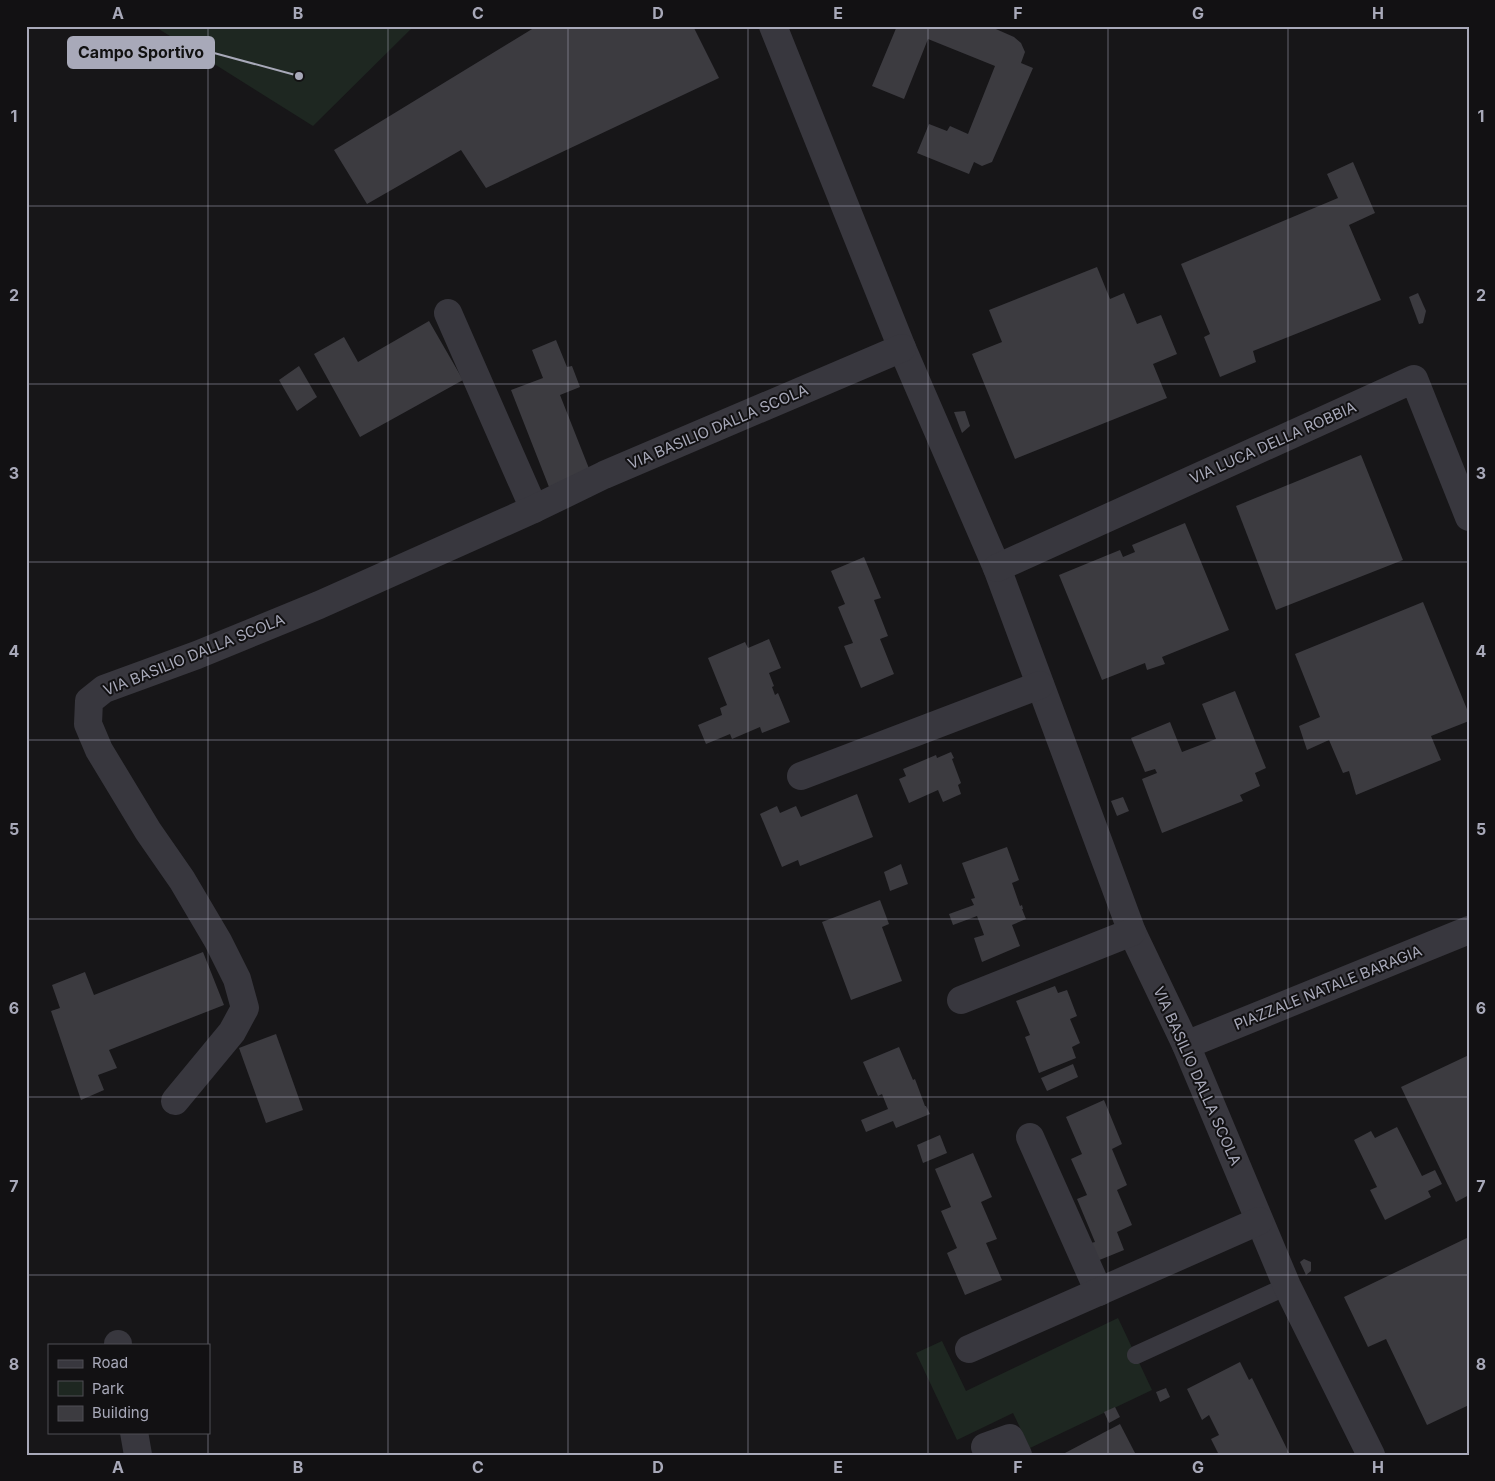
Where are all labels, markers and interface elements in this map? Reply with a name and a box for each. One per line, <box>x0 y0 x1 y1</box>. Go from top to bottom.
text: A <box>112 3 124 23</box>
text: B <box>293 3 303 23</box>
text: C <box>472 3 484 23</box>
text: D <box>652 3 664 23</box>
text: E <box>833 3 843 23</box>
text: F <box>1013 3 1023 23</box>
text: G <box>1192 3 1204 23</box>
text: H <box>1372 3 1384 23</box>
callout: Campo Sportivo <box>68 37 214 68</box>
text: Campo Sportivo <box>78 42 204 62</box>
text: 1 <box>11 106 17 126</box>
text: 1 <box>1478 106 1484 126</box>
text: 2 <box>9 285 19 305</box>
text: 2 <box>1476 285 1486 305</box>
street label: VIA BASILIO DALLA SCOLA <box>625 380 811 473</box>
street label: VIA LUCA DELLA ROBBIA <box>1187 397 1359 488</box>
text: 3 <box>9 463 19 483</box>
text: 3 <box>1476 463 1486 483</box>
street label: VIA BASILIO DALLA SCOLA <box>100 609 287 700</box>
text: 4 <box>9 641 20 661</box>
text: 4 <box>1476 641 1487 661</box>
text: 5 <box>9 819 19 839</box>
text: 5 <box>1476 819 1486 839</box>
street label: PIAZZALE NATALE BARAGIA <box>1231 941 1425 1034</box>
street label: VIA BASILIO DALLA SCOLA <box>1149 983 1246 1168</box>
text: 6 <box>9 998 19 1018</box>
text: 6 <box>1476 998 1486 1018</box>
text: 7 <box>9 1176 19 1196</box>
text: 7 <box>1476 1176 1486 1196</box>
legend <box>48 1344 210 1434</box>
text: Road <box>92 1353 128 1372</box>
text: 8 <box>9 1354 19 1374</box>
text: 8 <box>1476 1354 1486 1374</box>
text: Park <box>92 1379 125 1398</box>
text: Building <box>92 1403 149 1422</box>
text: A <box>112 1457 124 1477</box>
text: B <box>293 1457 303 1477</box>
text: C <box>472 1457 484 1477</box>
text: D <box>652 1457 664 1477</box>
text: E <box>833 1457 843 1477</box>
text: F <box>1013 1457 1023 1477</box>
text: G <box>1192 1457 1204 1477</box>
text: H <box>1372 1457 1384 1477</box>

